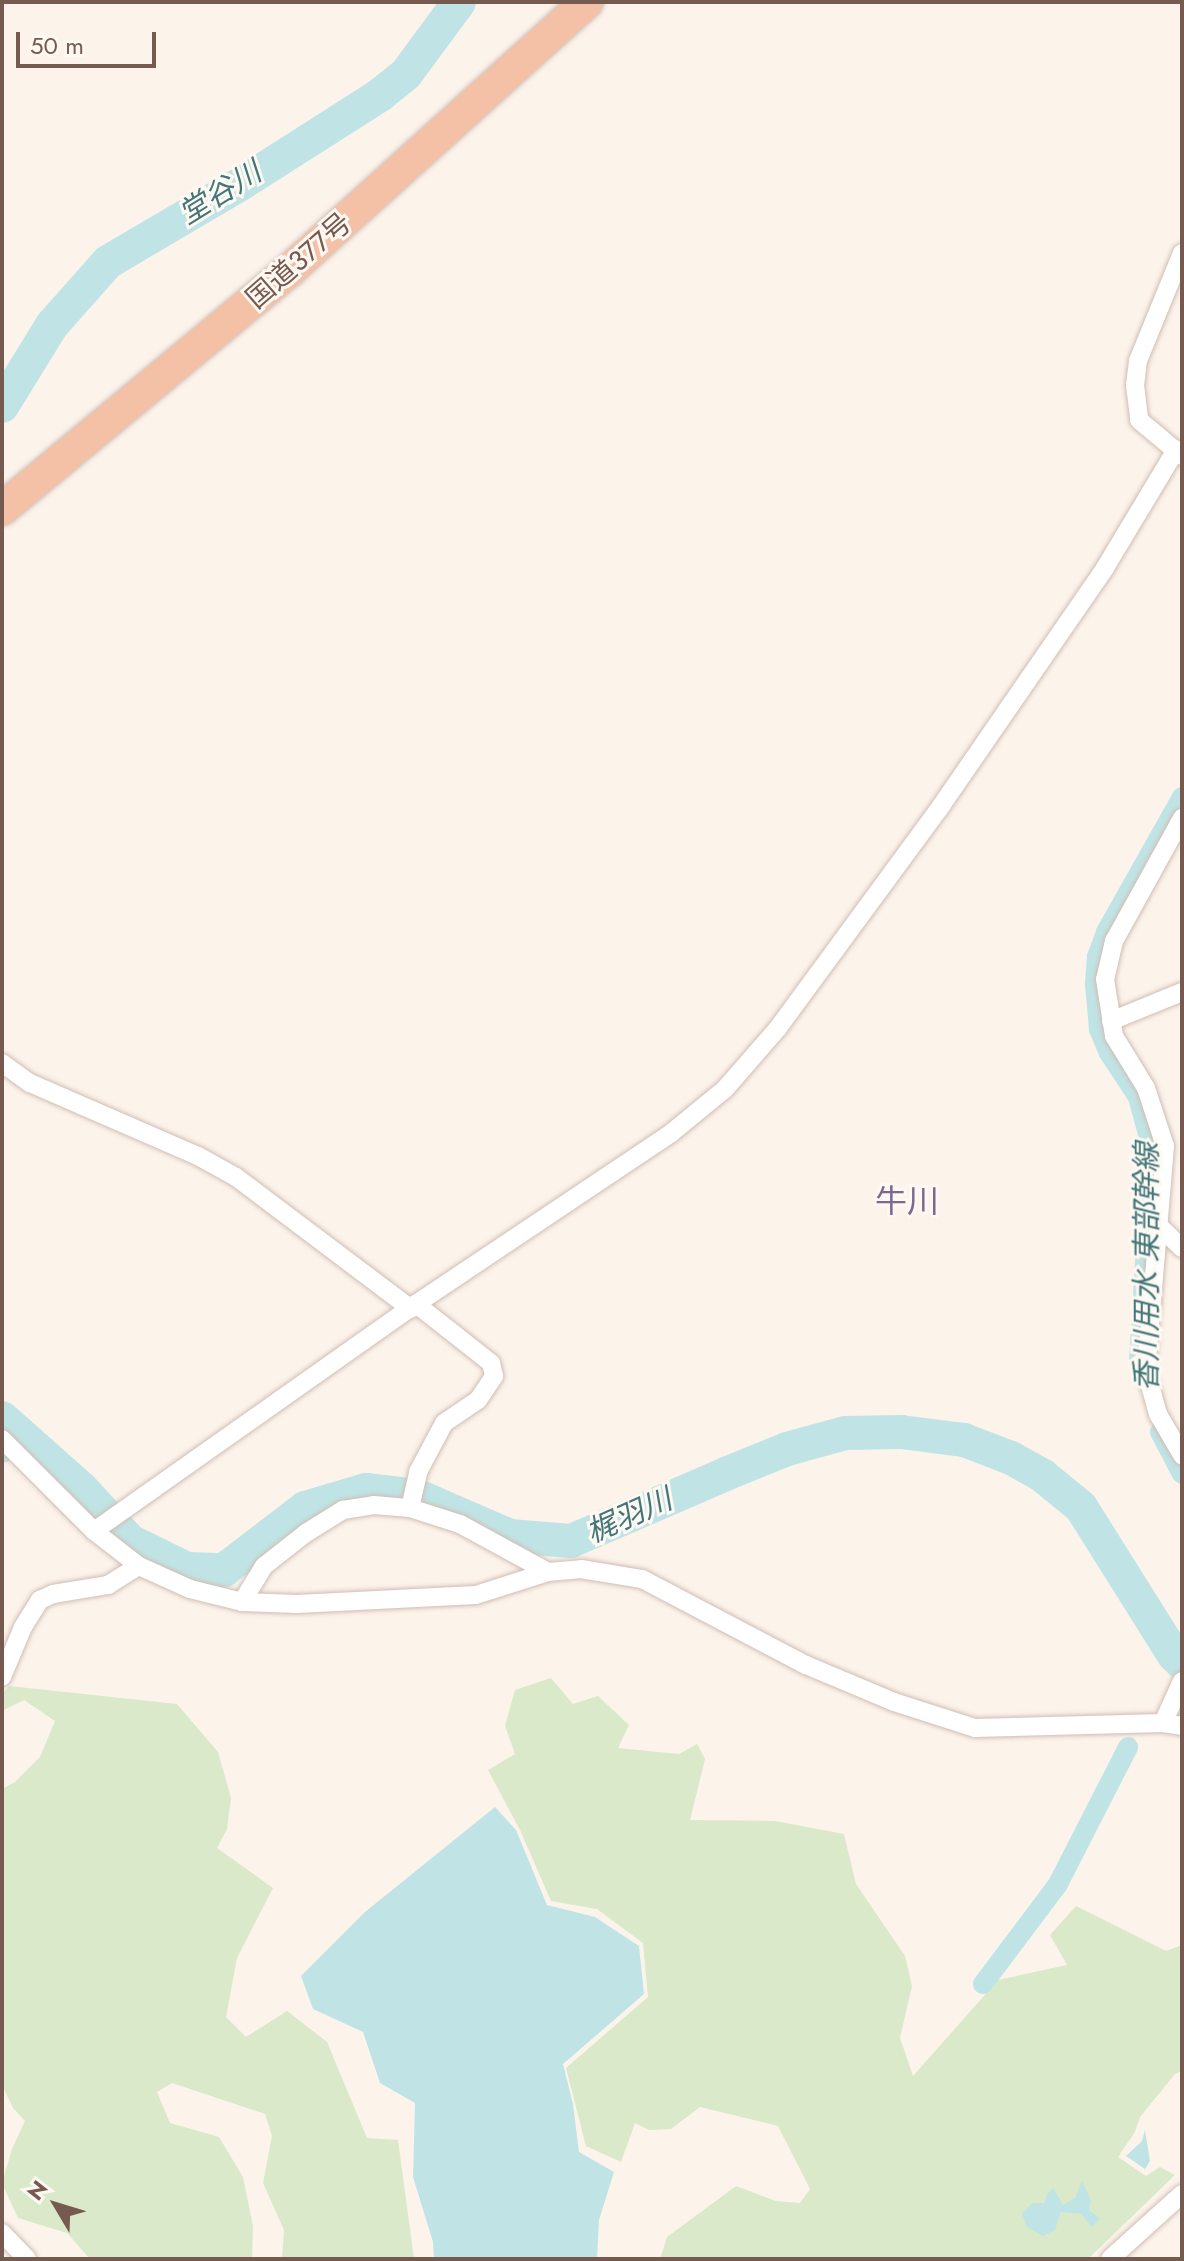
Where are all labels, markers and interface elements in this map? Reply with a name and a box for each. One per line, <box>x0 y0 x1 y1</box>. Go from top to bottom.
scale bar <box>20 16 160 66</box>
text: 50 m <box>30 28 84 63</box>
water label: 堂谷川 <box>172 154 268 232</box>
street label: 国道377号 <box>240 206 358 316</box>
water label: 香川用水 東部幹線 <box>1129 1142 1165 1392</box>
district label: 牛川 <box>875 1182 939 1220</box>
water label: 梶羽川 <box>581 1481 677 1551</box>
north arrow <box>16 2165 96 2245</box>
text: N <box>19 2173 55 2207</box>

